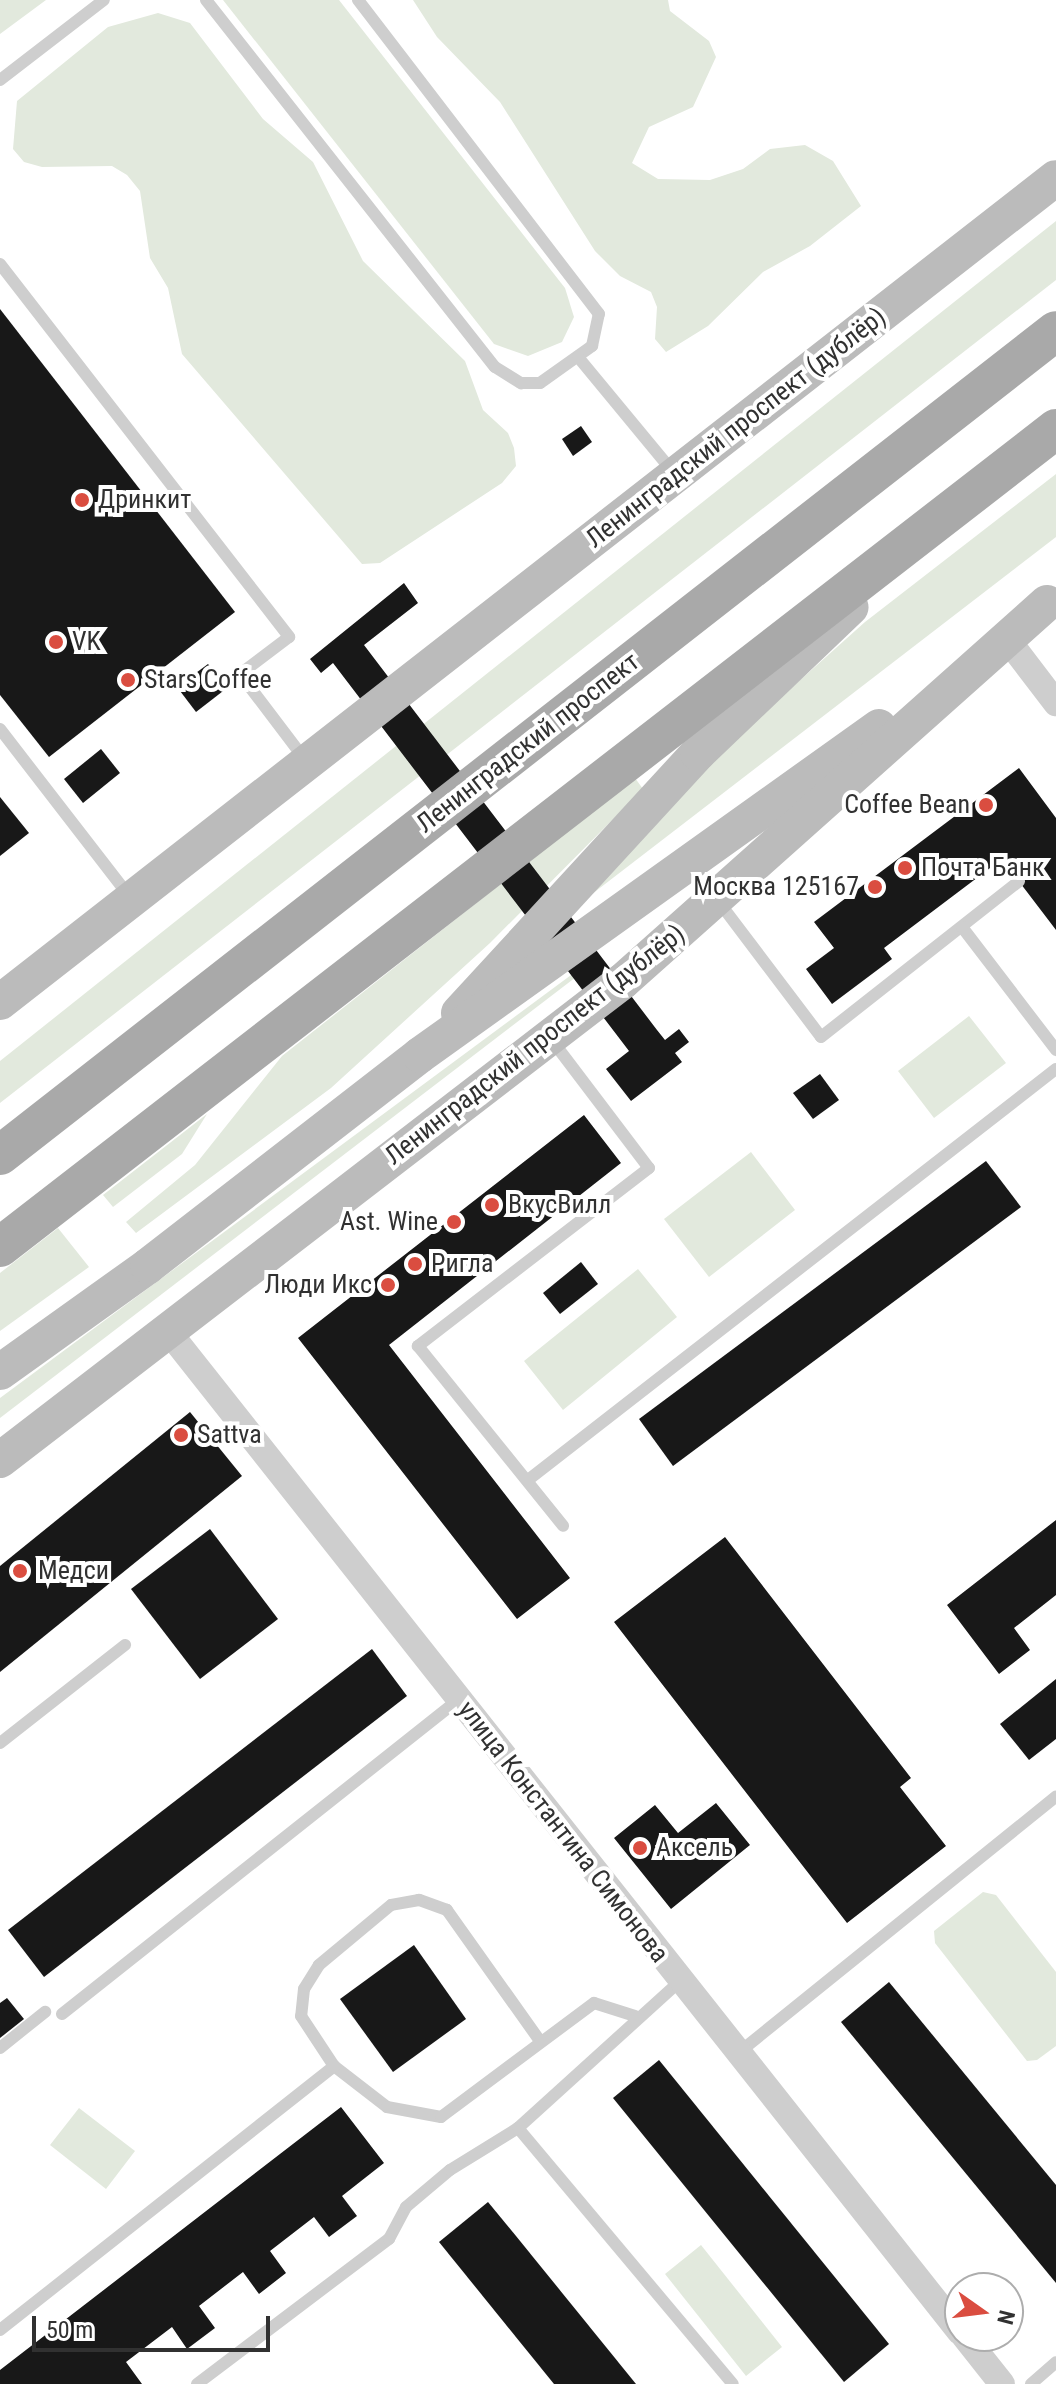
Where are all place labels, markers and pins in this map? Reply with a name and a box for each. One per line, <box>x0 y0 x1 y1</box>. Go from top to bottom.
place label: Дринкит <box>98 484 191 516</box>
marker: Дринкит <box>73 491 91 509</box>
place label: VK <box>72 626 101 658</box>
marker: VK <box>47 633 65 651</box>
place label: Stars Coffee <box>144 664 272 696</box>
marker: Stars Coffee <box>119 671 137 689</box>
place label: Coffee Bean <box>844 789 970 821</box>
marker: Coffee Bean <box>977 796 995 814</box>
place label: Почта Банк <box>921 852 1044 884</box>
marker: Почта Банк <box>896 859 914 877</box>
place label: Москва 125167 <box>693 871 859 903</box>
marker: Москва 125167 <box>866 878 884 896</box>
place label: ВкусВилл <box>508 1189 611 1221</box>
marker: ВкусВилл <box>483 1196 501 1214</box>
place label: Ast. Wine <box>340 1206 438 1238</box>
marker: Ast. Wine <box>445 1213 463 1231</box>
place label: Ригла <box>431 1248 494 1280</box>
marker: Ригла <box>406 1255 424 1273</box>
place label: Люди Икс <box>264 1269 372 1301</box>
marker: Люди Икс <box>379 1276 397 1294</box>
place label: Sattva <box>197 1419 262 1451</box>
marker: Sattva <box>172 1426 190 1444</box>
place label: Медси <box>38 1555 109 1587</box>
marker: Медси <box>9 1560 31 1582</box>
place label: Аксель <box>656 1832 733 1864</box>
marker: Аксель <box>631 1839 649 1857</box>

